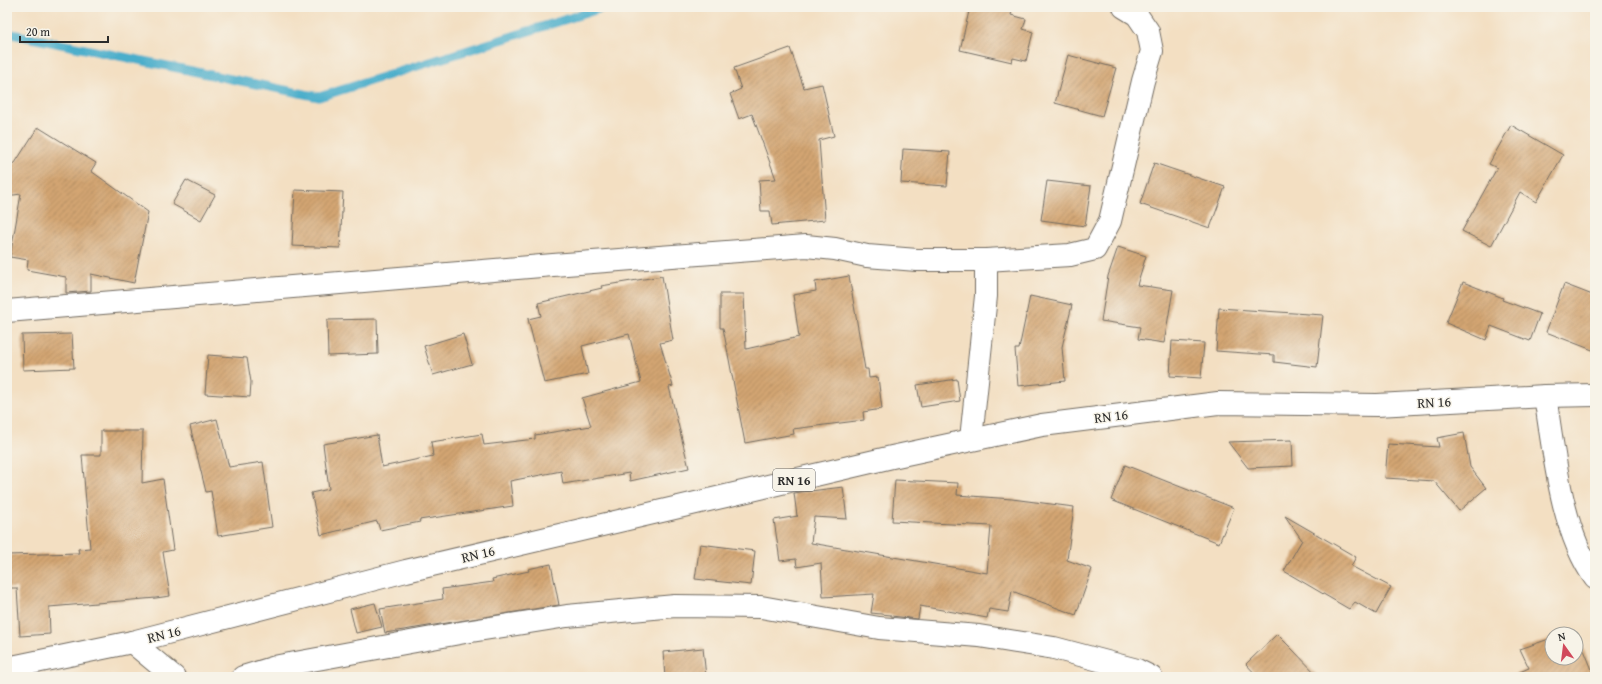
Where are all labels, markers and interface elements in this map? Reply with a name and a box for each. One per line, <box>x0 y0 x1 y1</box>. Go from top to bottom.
scale bar <box>20 18 108 44</box>
text: 20 m <box>26 23 50 40</box>
street label: RN 16 <box>1417 391 1452 413</box>
street label: RN 16 <box>1093 404 1129 428</box>
road number: RN 16 <box>773 469 815 491</box>
street label: RN 16 <box>459 540 497 568</box>
street label: RN 16 <box>145 620 183 648</box>
north arrow <box>1544 626 1584 666</box>
text: N <box>1556 627 1568 645</box>

